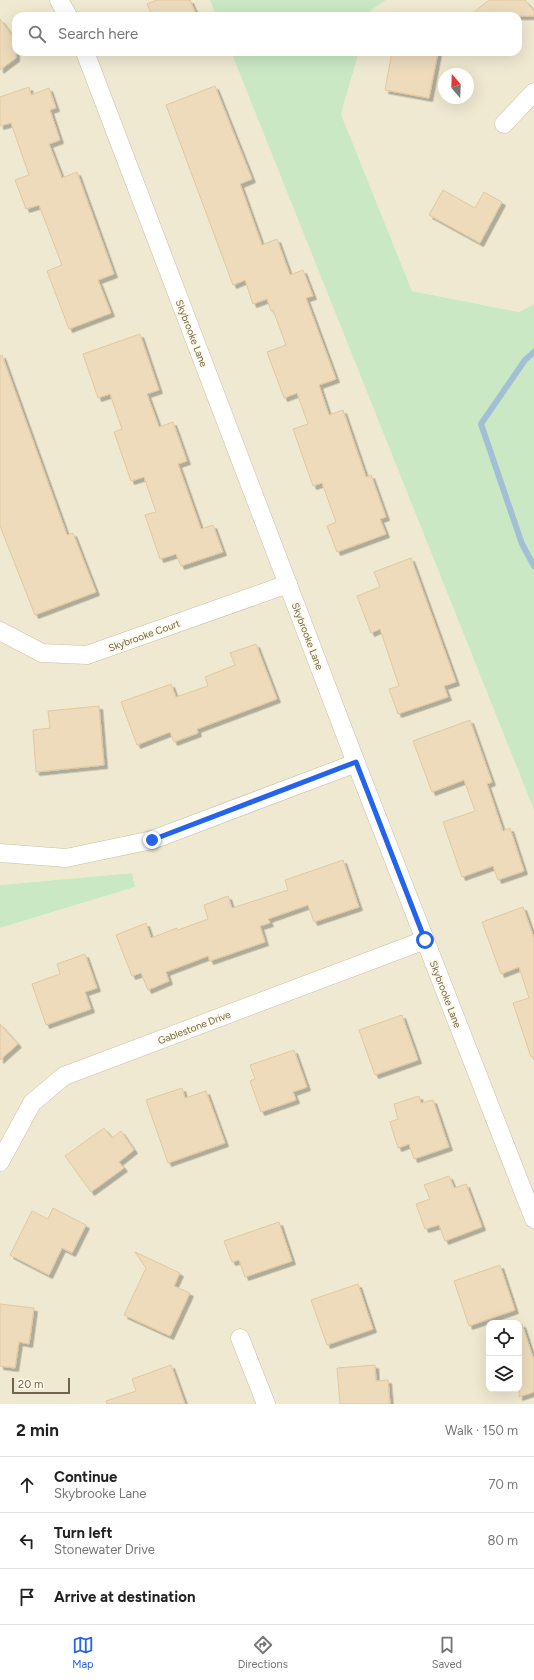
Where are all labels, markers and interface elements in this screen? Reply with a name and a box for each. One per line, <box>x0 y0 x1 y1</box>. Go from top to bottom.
search box <box>12 12 522 56</box>
icon: search <box>26 23 48 45</box>
text: Search here <box>58 25 138 43</box>
north arrow <box>438 68 474 104</box>
street label: Skybrooke Lane <box>173 298 211 369</box>
street label: Skybrooke Lane <box>289 601 327 672</box>
street label: Skybrooke Court <box>106 616 182 654</box>
route end <box>143 831 161 849</box>
route start <box>416 931 434 949</box>
street label: Skybrooke Lane <box>427 959 465 1030</box>
street label: Gablestone Drive <box>156 1007 233 1047</box>
map controls <box>486 1320 522 1392</box>
button: locate <box>486 1320 522 1356</box>
button: layers <box>486 1356 522 1392</box>
scale bar <box>12 1376 70 1395</box>
text: 20 m <box>18 1378 43 1391</box>
text: 2 min <box>16 1420 59 1440</box>
text: Walk · 150 m <box>445 1423 518 1438</box>
text: Continue <box>54 1468 117 1486</box>
icon: ahead <box>16 1474 38 1496</box>
text: 70 m <box>488 1477 518 1492</box>
text: Skybrooke Lane <box>54 1486 146 1501</box>
text: Turn left <box>54 1524 112 1542</box>
icon: left <box>16 1530 38 1552</box>
text: 80 m <box>487 1533 518 1548</box>
text: Stonewater Drive <box>54 1542 155 1557</box>
icon: arrive <box>16 1586 38 1608</box>
text: Arrive at destination <box>54 1588 195 1606</box>
tab: Map <box>72 1634 94 1671</box>
tab: Directions <box>238 1634 288 1671</box>
tab: Saved <box>432 1634 462 1671</box>

